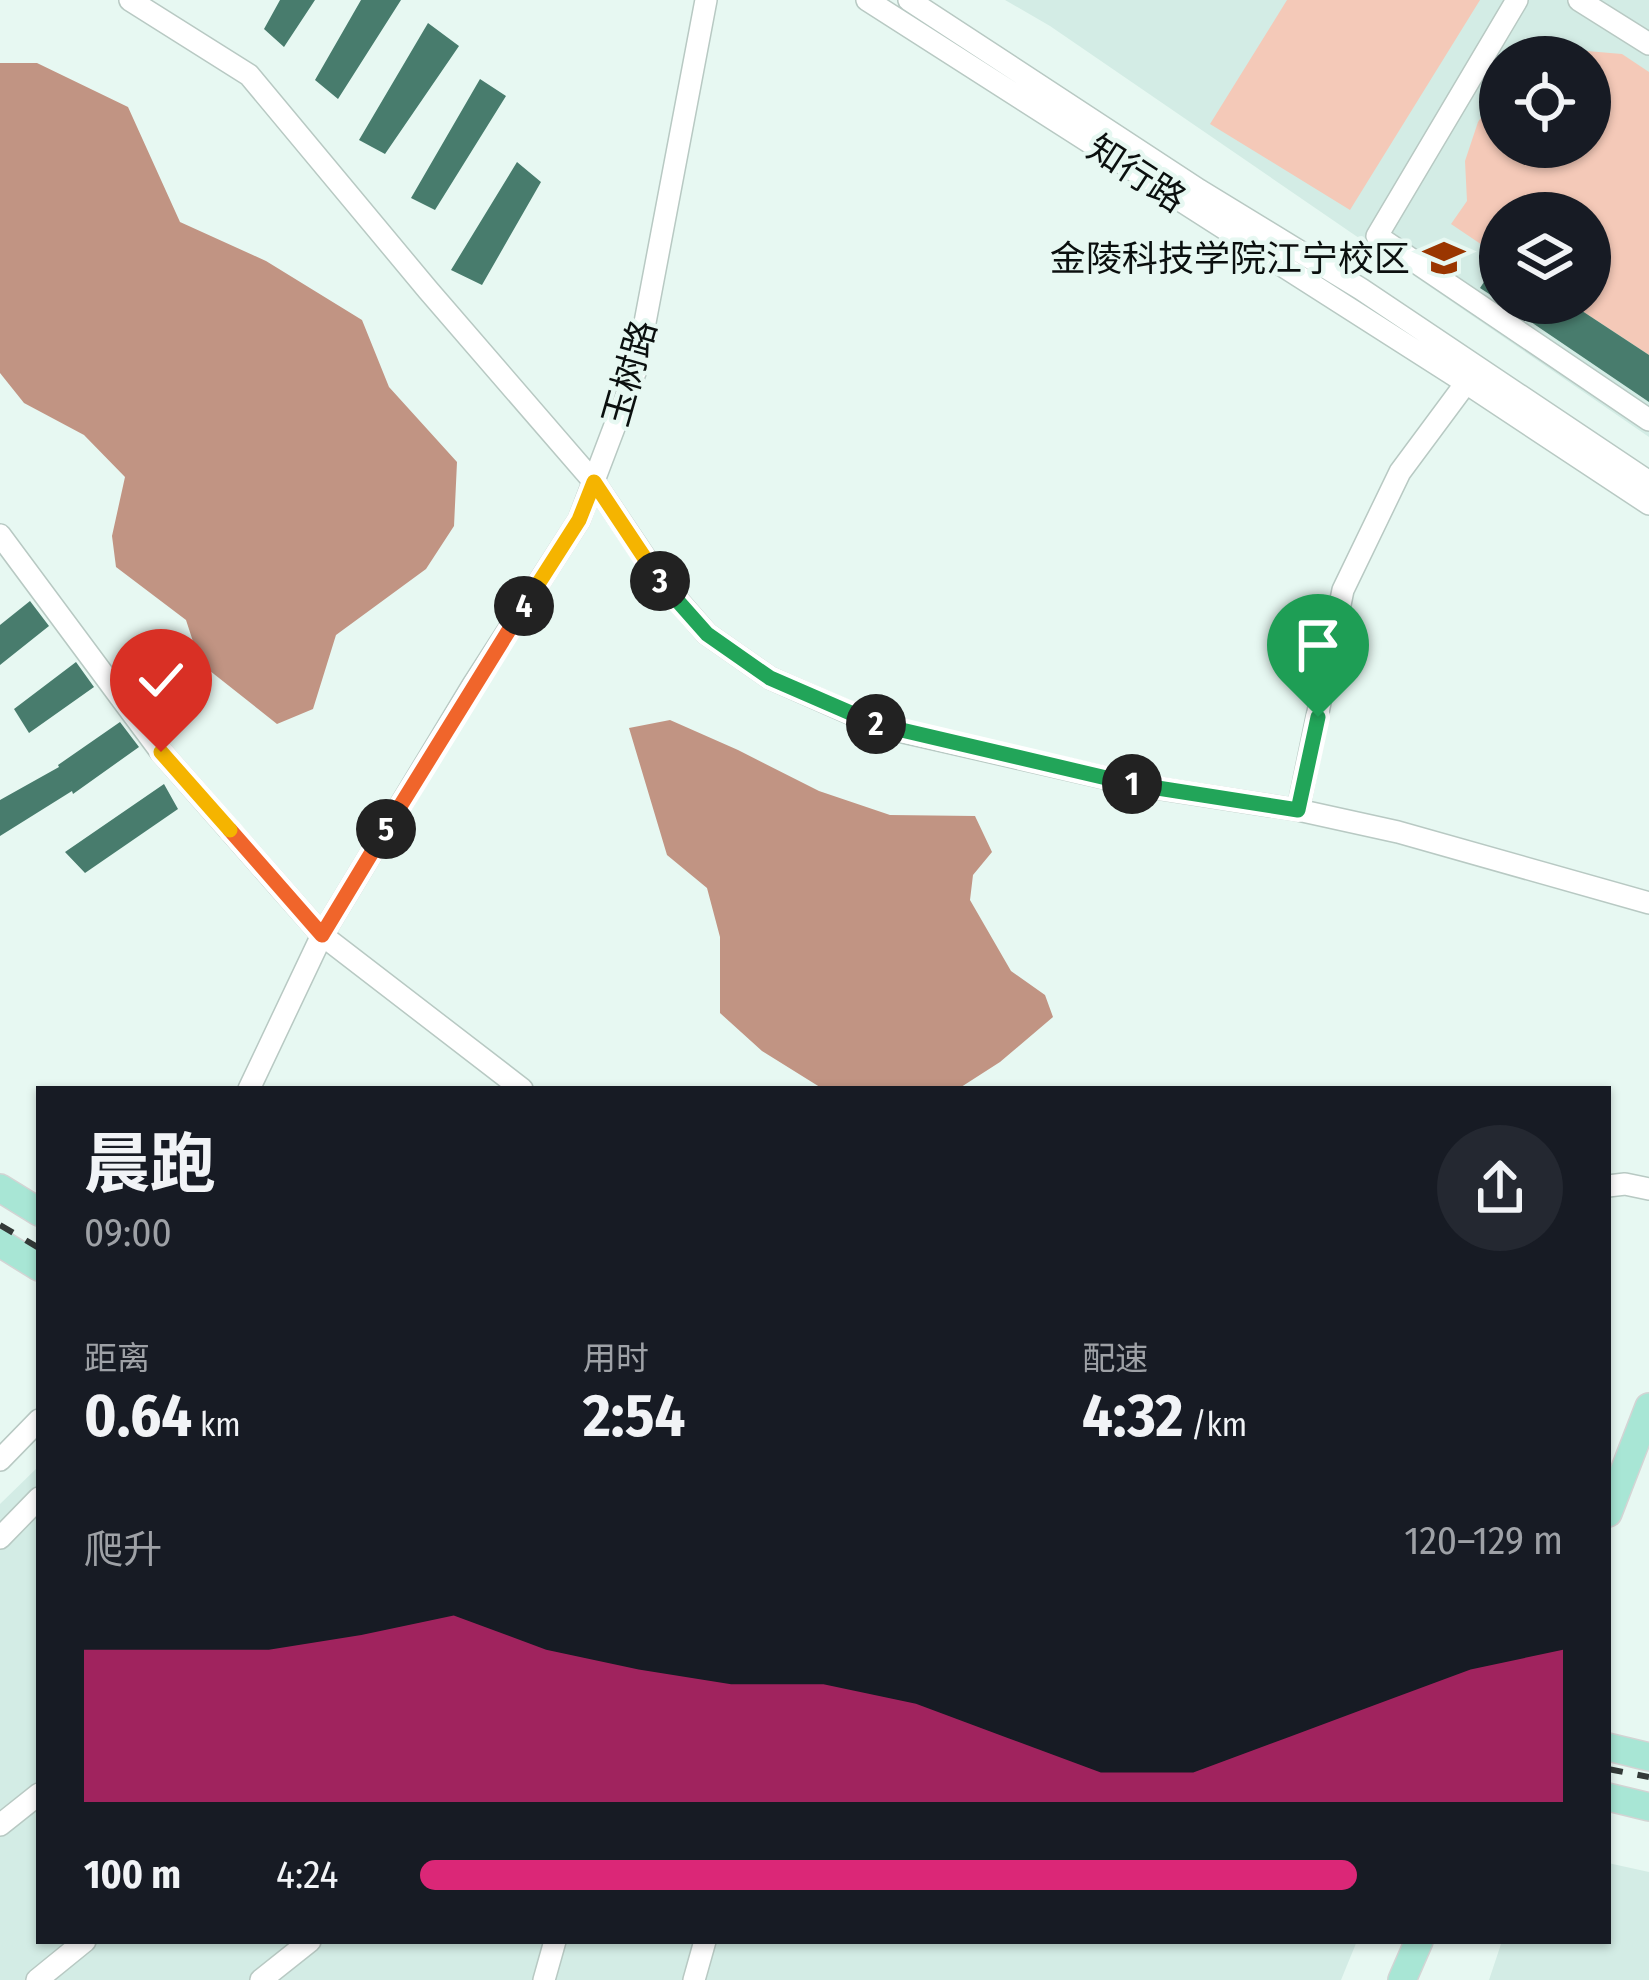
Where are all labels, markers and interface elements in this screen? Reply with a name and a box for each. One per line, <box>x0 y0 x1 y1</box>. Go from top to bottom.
map controls <box>1479 36 1611 324</box>
button: locate <box>1479 36 1611 168</box>
street label: 知行路 <box>1079 126 1194 222</box>
button: layers <box>1479 192 1611 324</box>
school or university icon: 金陵科技学院江宁校区 <box>1421 235 1467 281</box>
place label: 金陵科技学院江宁校区 <box>1050 237 1410 281</box>
street label: 玉树路 <box>594 315 666 431</box>
pin: 3 <box>630 551 690 611</box>
text: 3 <box>652 561 668 601</box>
pin: 4 <box>494 576 554 636</box>
text: 4 <box>516 586 532 626</box>
pin <box>1267 594 1369 717</box>
icon: arrive <box>1285 612 1351 678</box>
pin <box>110 629 212 752</box>
icon: check <box>128 647 194 713</box>
pin: 2 <box>846 694 906 754</box>
text: 2 <box>868 704 884 744</box>
pin: 1 <box>1102 754 1162 814</box>
text: 1 <box>1125 764 1139 804</box>
pin: 5 <box>356 799 416 859</box>
text: 5 <box>378 809 394 849</box>
text: 晨跑 <box>84 1125 216 1204</box>
button: share <box>1437 1125 1563 1251</box>
text: 09:00 <box>84 1210 172 1256</box>
text: 距离 <box>84 1339 150 1379</box>
text: 用时 <box>583 1339 649 1379</box>
text: 配速 <box>1082 1339 1148 1379</box>
text: 0.64 <box>84 1380 192 1452</box>
text: 2:54 <box>583 1380 685 1452</box>
text: 4:32 <box>1082 1380 1183 1452</box>
text: km <box>192 1405 241 1445</box>
text: /km <box>1183 1405 1247 1445</box>
text: 120–129 m <box>1404 1518 1563 1564</box>
text: 爬升 <box>84 1527 162 1573</box>
text: 100 m <box>84 1852 181 1898</box>
text: 4:24 <box>276 1852 338 1898</box>

